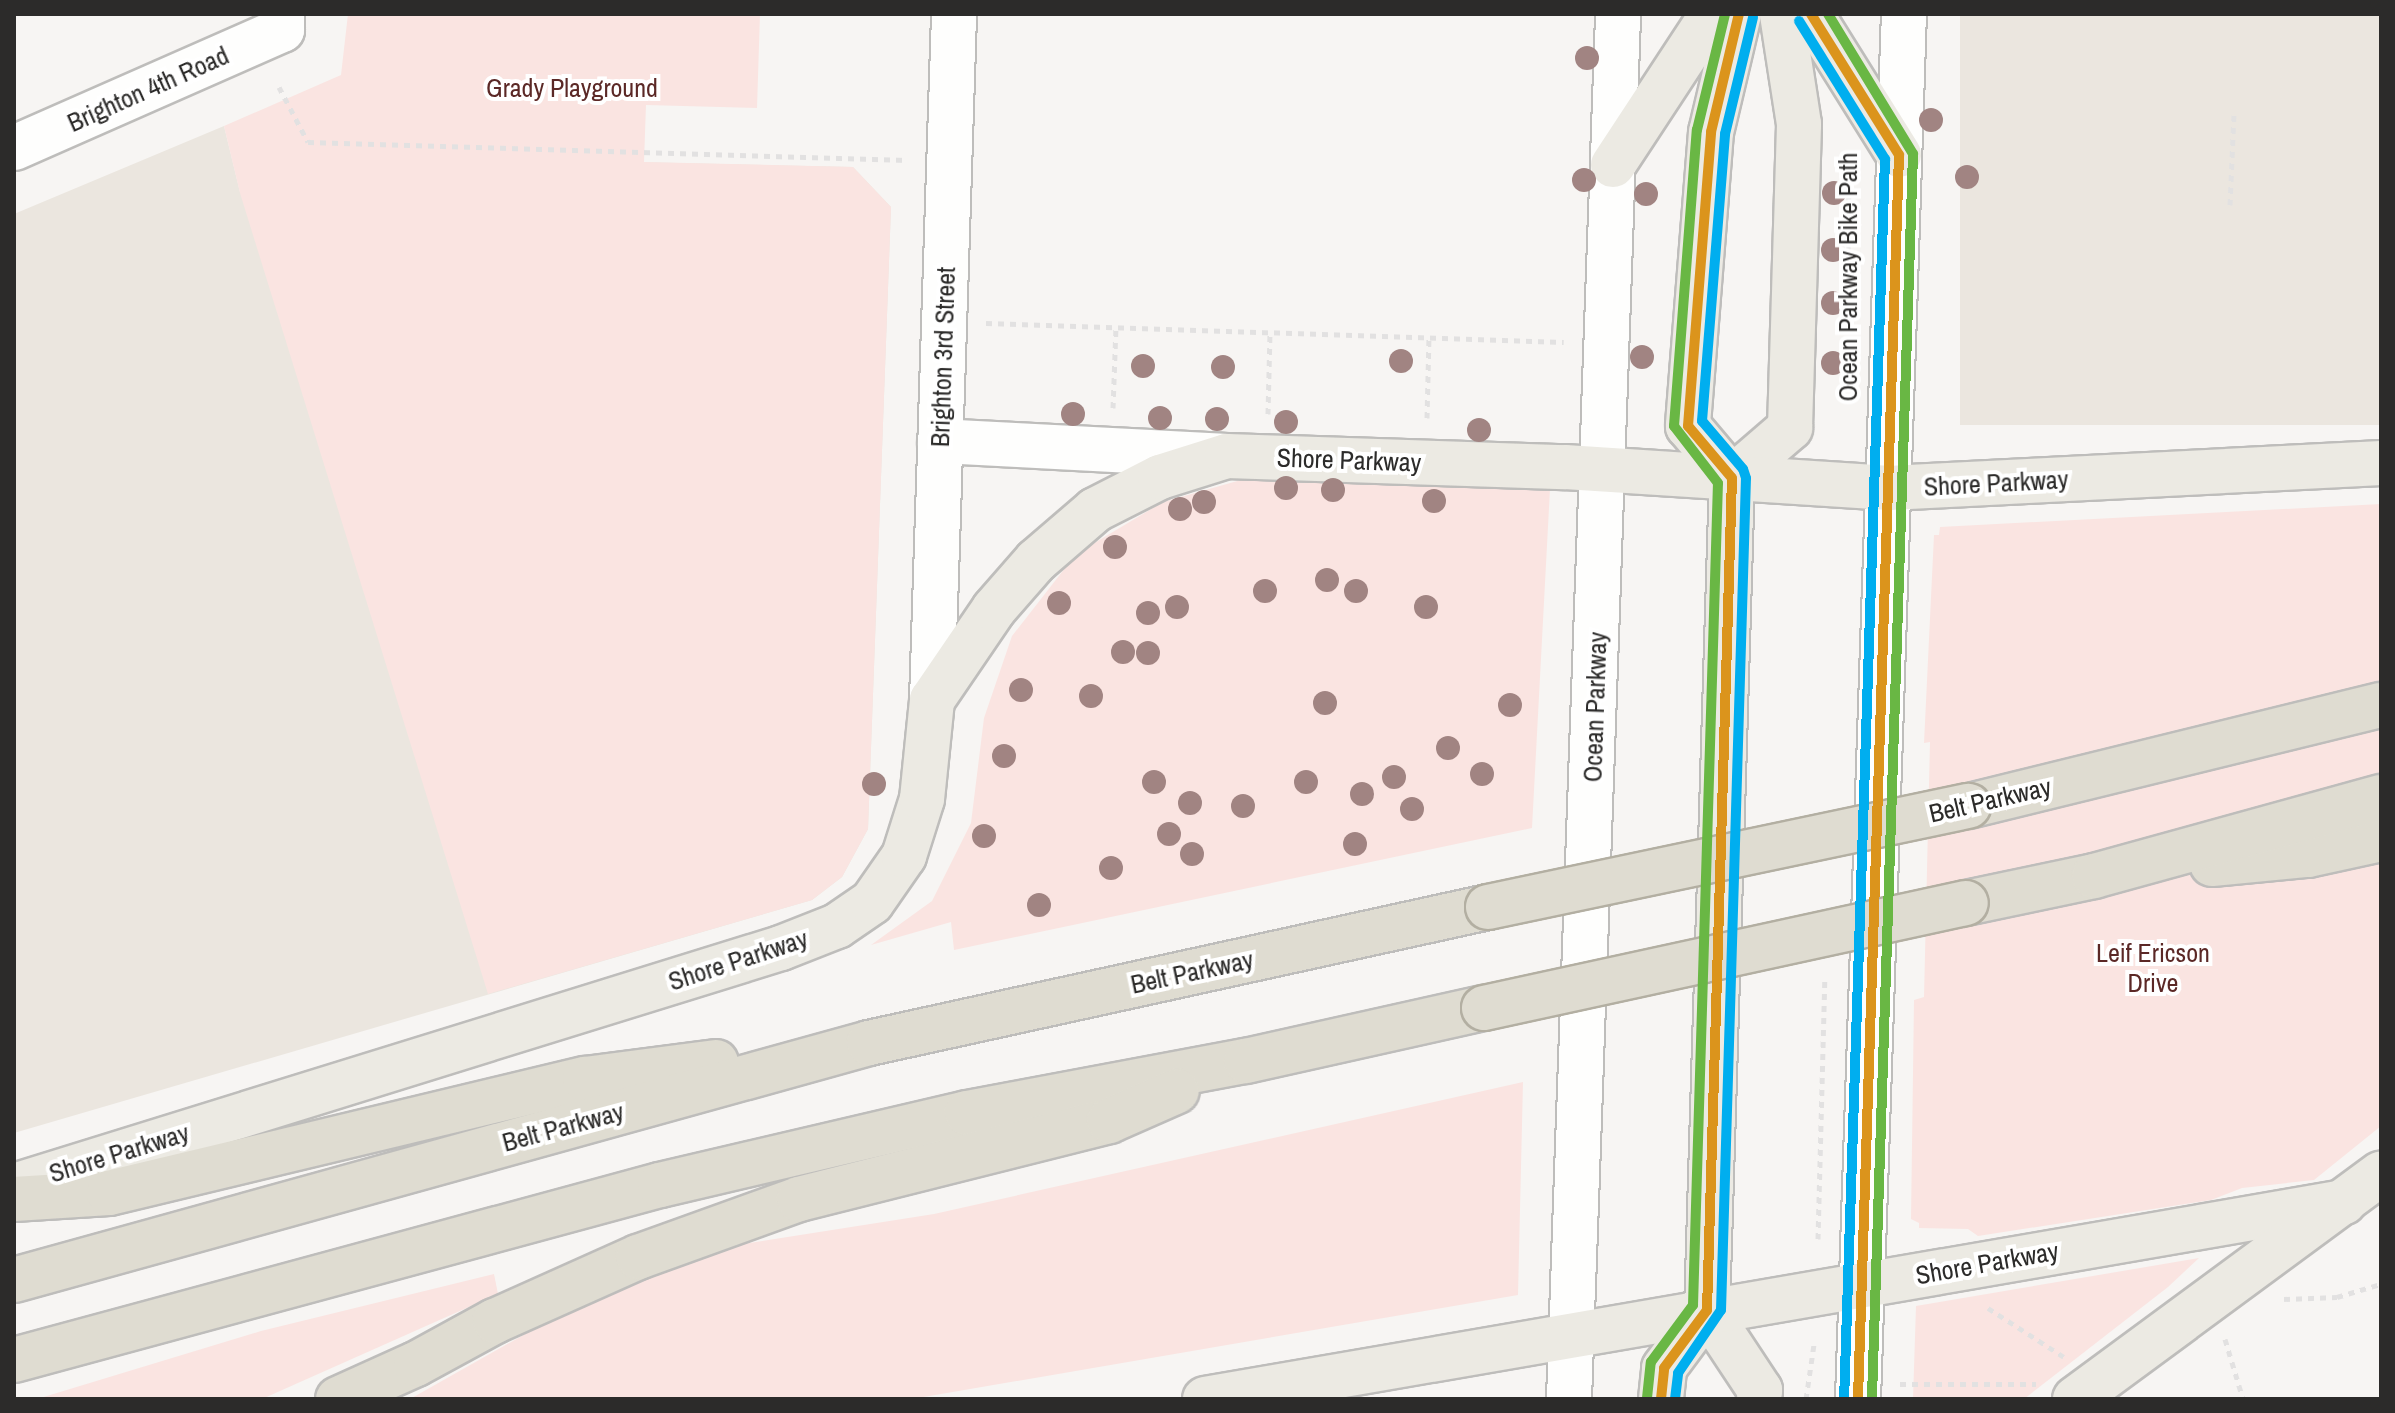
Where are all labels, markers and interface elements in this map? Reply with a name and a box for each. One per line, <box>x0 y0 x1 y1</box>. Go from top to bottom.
street label: Brighton 4th Road <box>63 40 233 138</box>
park label: Grady Playground <box>486 72 658 104</box>
street label: Ocean Parkway Bike Path <box>1832 153 1864 401</box>
street label: Brighton 3rd Street <box>924 266 962 448</box>
street label: Shore Parkway <box>1276 442 1422 478</box>
street label: Shore Parkway <box>1923 464 2069 502</box>
street label: Ocean Parkway <box>1577 631 1613 783</box>
street label: Belt Parkway <box>1926 771 2054 829</box>
street label: Shore Parkway <box>664 923 812 997</box>
park label: Leif Ericson Drive <box>2096 937 2210 998</box>
street label: Belt Parkway <box>1128 944 1256 1000</box>
street label: Belt Parkway <box>499 1096 627 1158</box>
street label: Shore Parkway <box>45 1117 193 1189</box>
street label: Shore Parkway <box>1913 1235 2061 1291</box>

